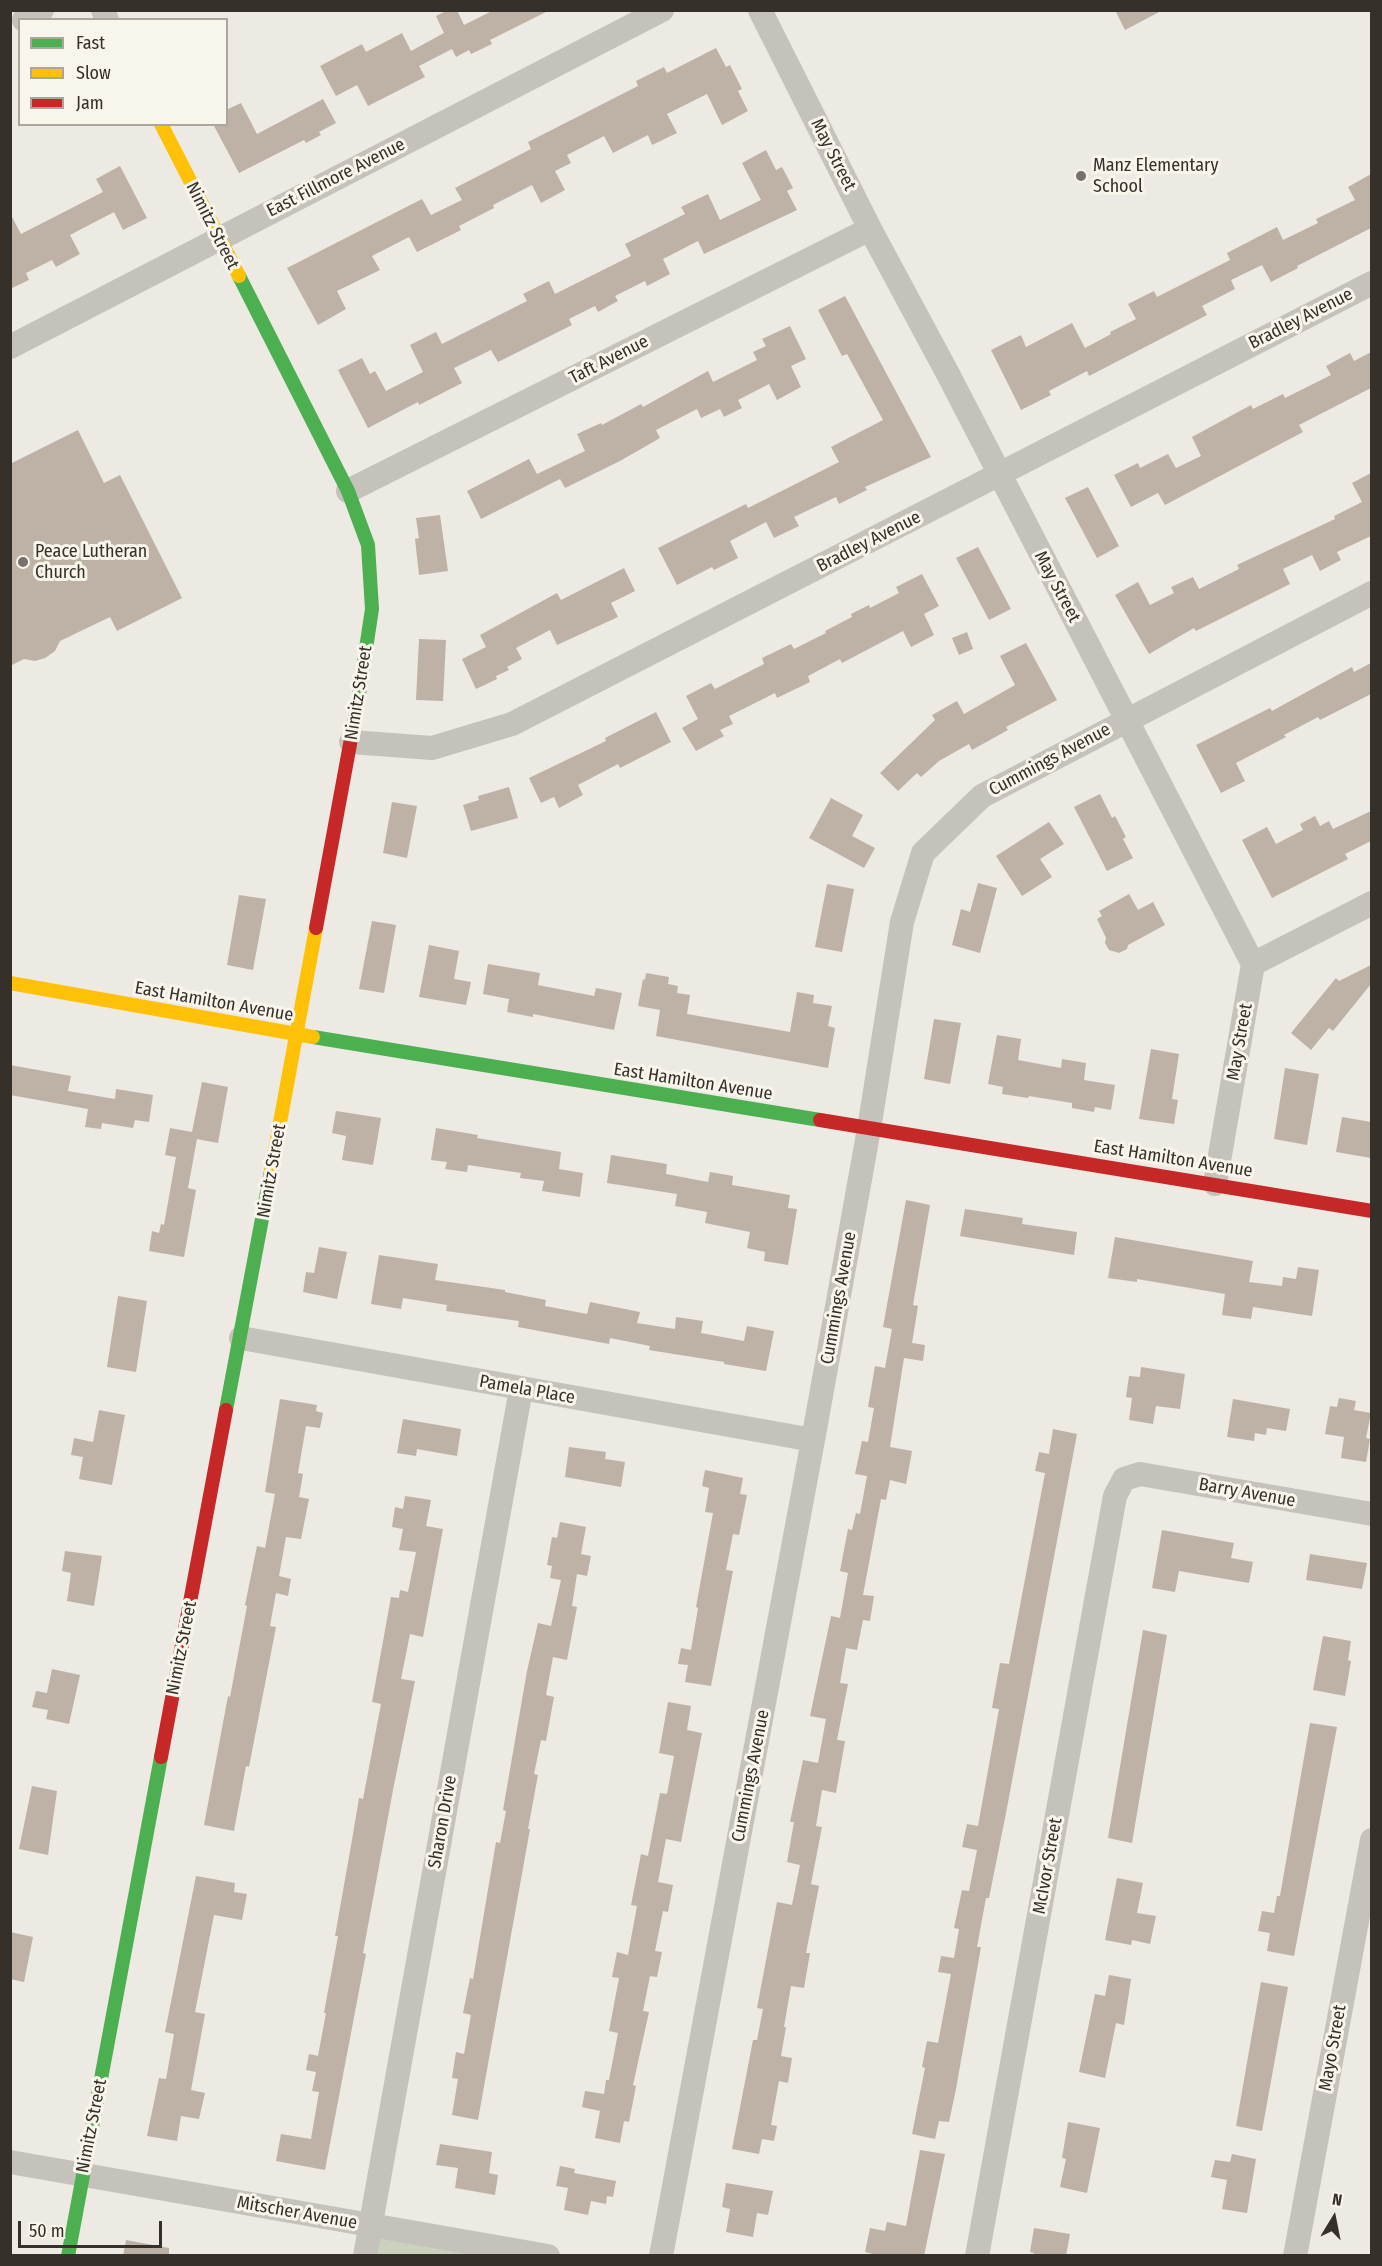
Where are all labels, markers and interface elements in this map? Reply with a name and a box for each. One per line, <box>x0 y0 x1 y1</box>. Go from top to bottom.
legend <box>18 18 228 126</box>
text: Fast <box>76 32 105 54</box>
text: Slow <box>76 62 111 84</box>
text: Jam <box>76 92 104 114</box>
street label: May Street <box>806 115 860 195</box>
street label: East Fillmore Avenue <box>263 134 409 222</box>
place label: Manz Elementary School <box>1093 155 1218 198</box>
marker: Manz Elementary School <box>1074 169 1088 183</box>
street label: Nimitz Street <box>181 179 243 273</box>
street label: Bradley Avenue <box>1245 284 1357 354</box>
street label: Taft Avenue <box>566 331 652 389</box>
street label: Bradley Avenue <box>813 507 925 577</box>
place label: Peace Lutheran Church <box>35 541 147 584</box>
street label: May Street <box>1029 548 1085 626</box>
marker: Peace Lutheran Church <box>16 555 30 569</box>
street label: Nimitz Street <box>341 644 377 742</box>
street label: Cummings Avenue <box>986 719 1114 801</box>
street label: East Hamilton Avenue <box>133 977 295 1027</box>
street label: May Street <box>1223 1002 1257 1082</box>
street label: East Hamilton Avenue <box>612 1059 774 1105</box>
street label: Nimitz Street <box>253 1122 291 1220</box>
street label: East Hamilton Avenue <box>1092 1136 1254 1182</box>
street label: Cummings Avenue <box>817 1230 861 1366</box>
street label: Pamela Place <box>478 1371 576 1409</box>
street label: Barry Avenue <box>1197 1474 1297 1512</box>
street label: Nimitz Street <box>162 1599 202 1697</box>
street label: Cummings Avenue <box>728 1708 774 1844</box>
street label: Sharon Drive <box>424 1774 462 1870</box>
street label: McIvor Street <box>1029 1816 1067 1916</box>
street label: Mayo Street <box>1315 2003 1351 2093</box>
street label: Nimitz Street <box>72 2077 112 2175</box>
north arrow <box>1304 2188 1364 2248</box>
text: N <box>1331 2190 1344 2210</box>
street label: Mitscher Avenue <box>235 2192 359 2234</box>
scale bar <box>21 2209 165 2247</box>
text: 50 m <box>29 2220 65 2242</box>

